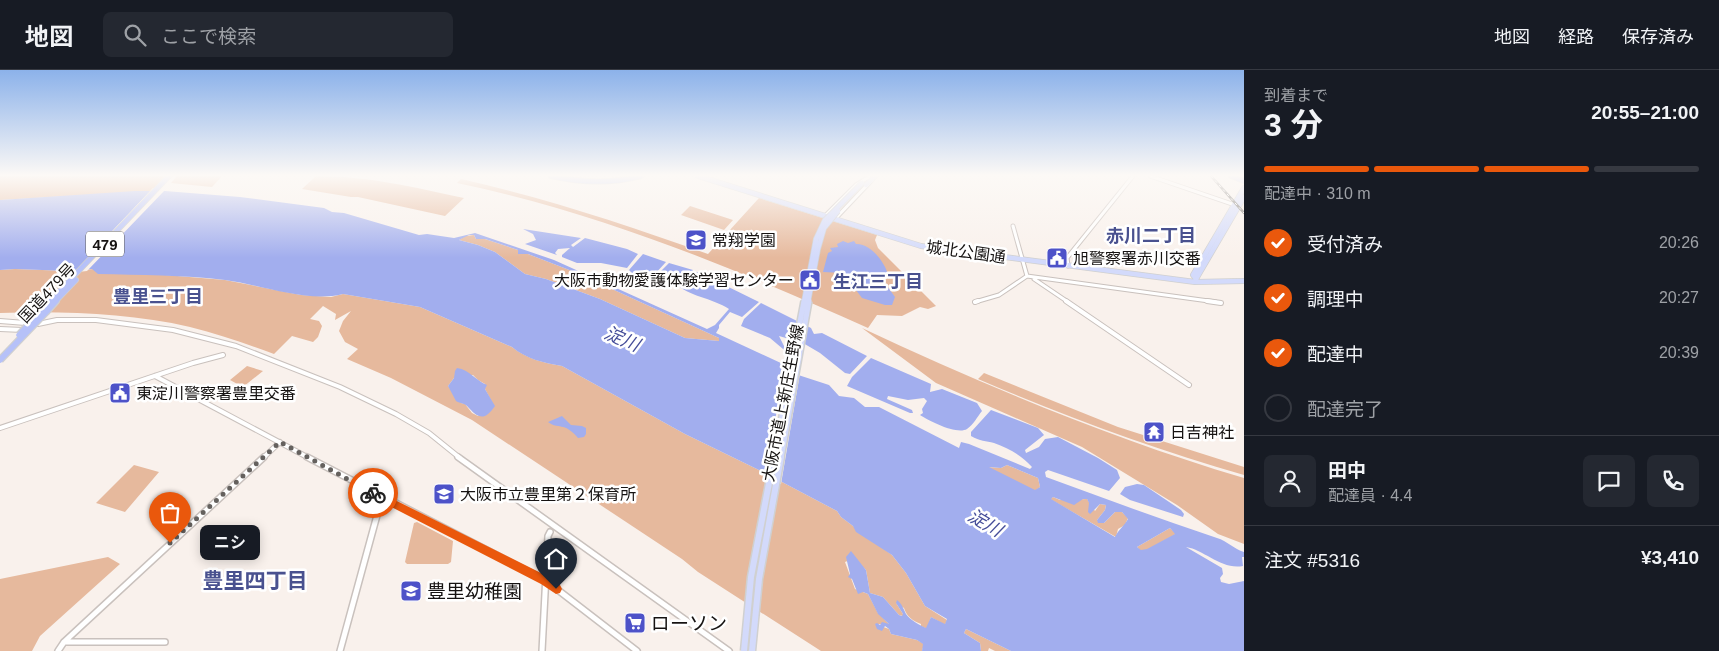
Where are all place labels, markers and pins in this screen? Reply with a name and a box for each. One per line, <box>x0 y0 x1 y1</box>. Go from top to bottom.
school or university icon: 常翔学園 <box>684 228 708 252</box>
place label: 常翔学園 <box>712 232 776 249</box>
public building icon: 旭警察署赤川交番 <box>1045 246 1069 270</box>
place label: 旭警察署赤川交番 <box>1073 250 1201 267</box>
public building icon: 大阪市動物愛護体験学習センター <box>798 268 822 292</box>
place label: 大阪市動物愛護体験学習センター <box>554 272 794 289</box>
public building icon: 東淀川警察署豊里交番 <box>108 381 132 405</box>
place label: 東淀川警察署豊里交番 <box>136 385 296 402</box>
temple icon: 日吉神社 <box>1142 420 1166 444</box>
place label: 日吉神社 <box>1170 424 1234 441</box>
school or university icon: 大阪市立豊里第２保育所 <box>432 482 456 506</box>
place label: 大阪市立豊里第２保育所 <box>460 486 636 503</box>
pin <box>149 492 191 543</box>
callout: ニシ <box>200 526 260 560</box>
pin <box>535 538 577 589</box>
school or university icon: 豊里幼稚園 <box>399 579 423 603</box>
place label: 豊里幼稚園 <box>427 581 522 602</box>
supermarket icon: ローソン <box>623 611 647 635</box>
place label: ローソン <box>651 613 727 634</box>

